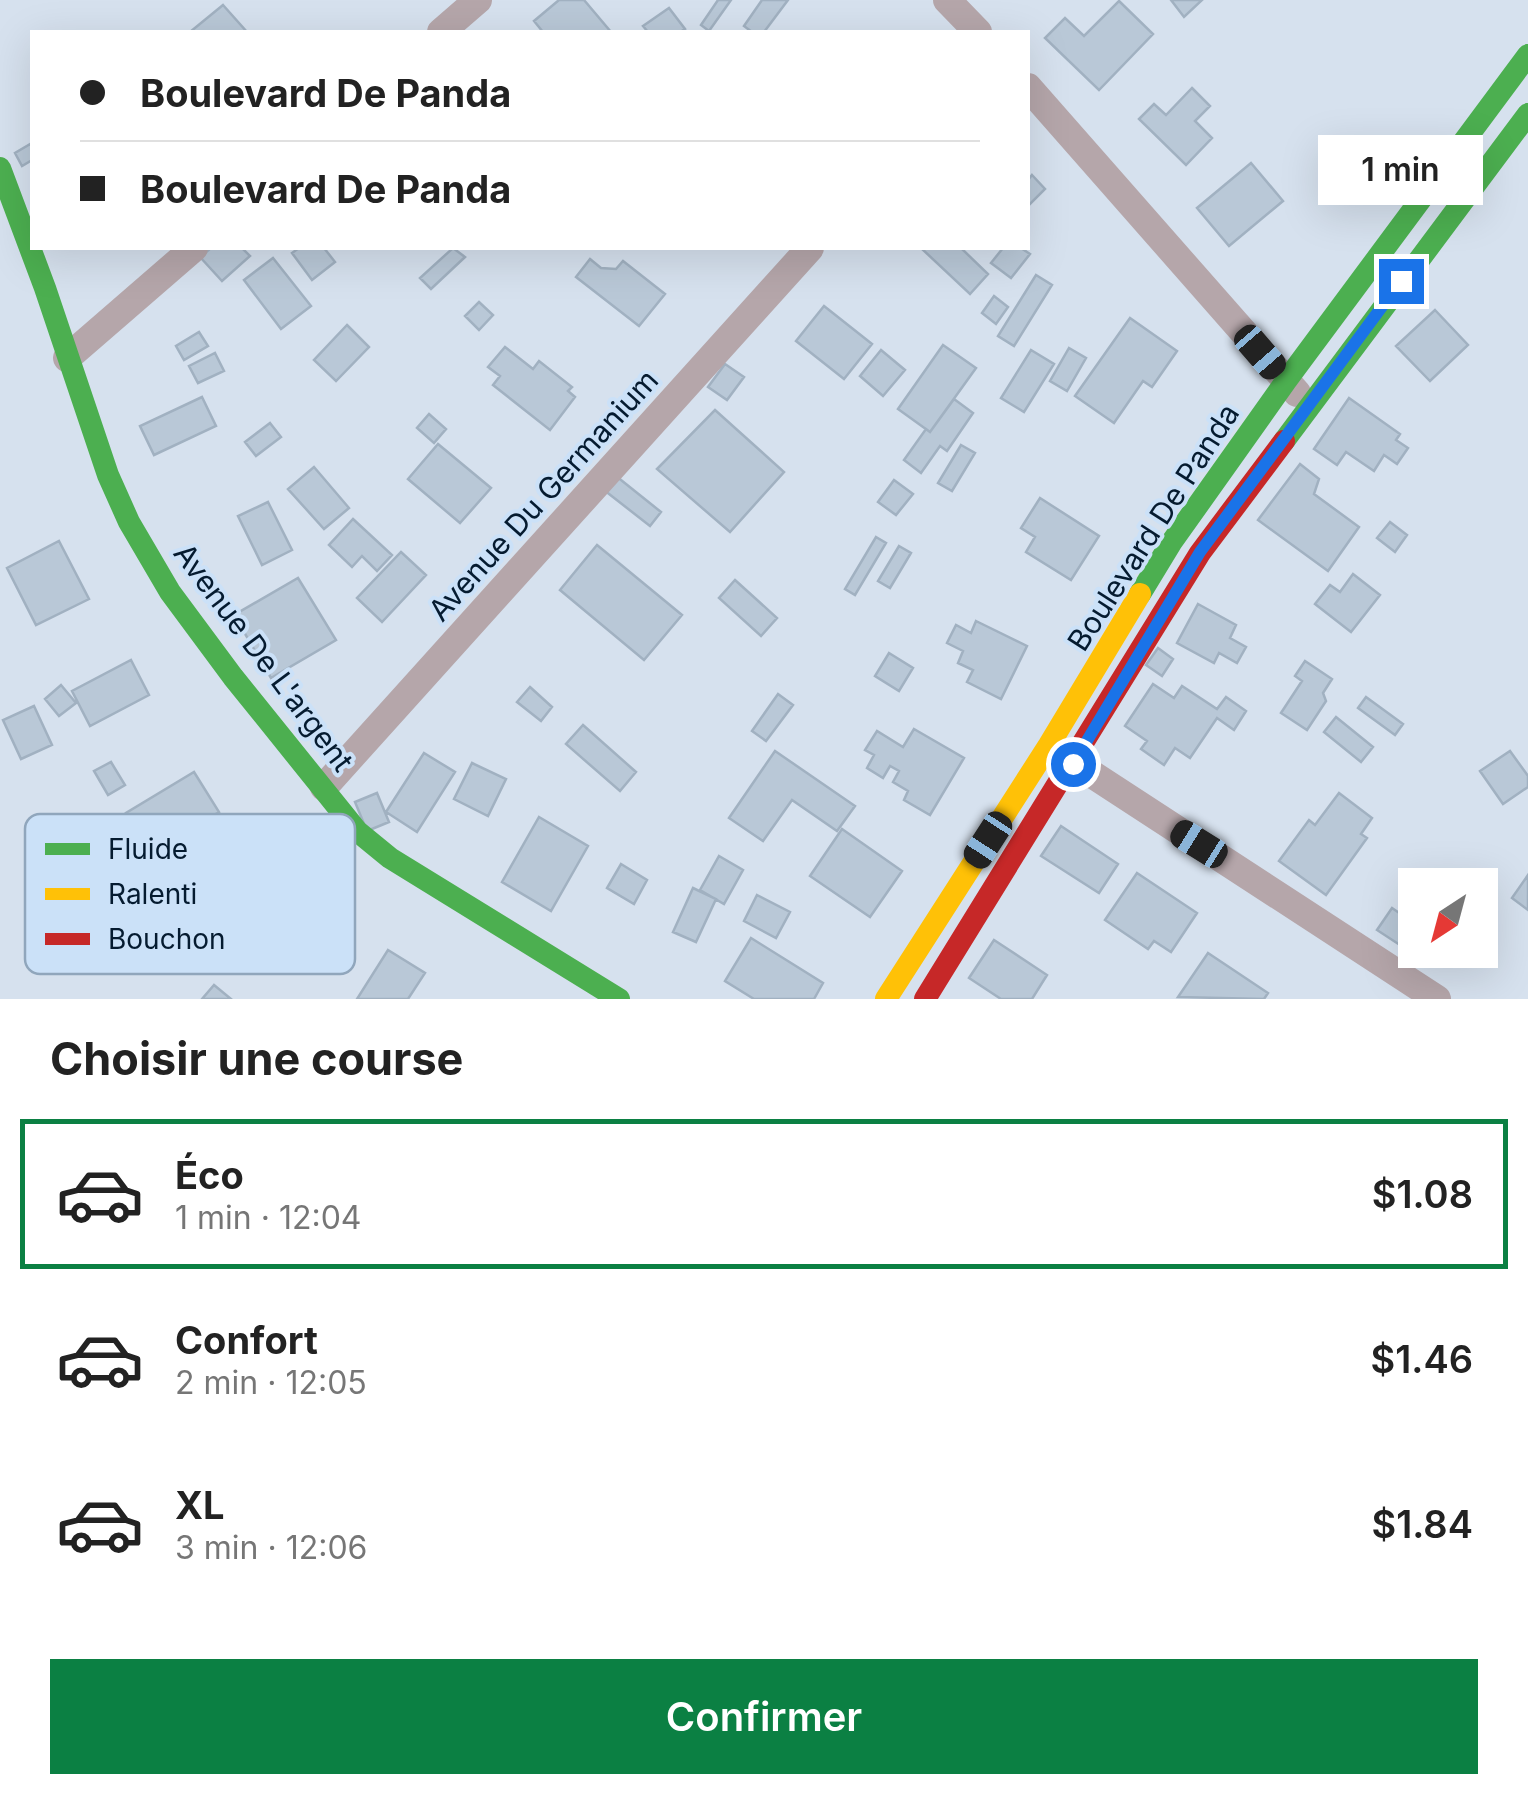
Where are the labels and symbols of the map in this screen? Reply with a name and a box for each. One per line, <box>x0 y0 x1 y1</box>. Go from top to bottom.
callout: 1 min <box>1318 136 1484 206</box>
route end <box>1379 259 1424 304</box>
car <box>1229 320 1291 384</box>
street label: Avenue Du Germanium <box>421 362 665 628</box>
street label: Boulevard De Panda <box>1060 397 1246 657</box>
street label: Avenue De L'argent <box>167 536 361 778</box>
route start <box>1051 742 1096 787</box>
car <box>959 807 1017 873</box>
legend <box>25 814 355 974</box>
car <box>1166 815 1232 873</box>
text: Fluide <box>108 832 188 866</box>
north arrow <box>1398 868 1498 968</box>
text: Ralenti <box>108 877 197 911</box>
text: Bouchon <box>108 922 226 956</box>

